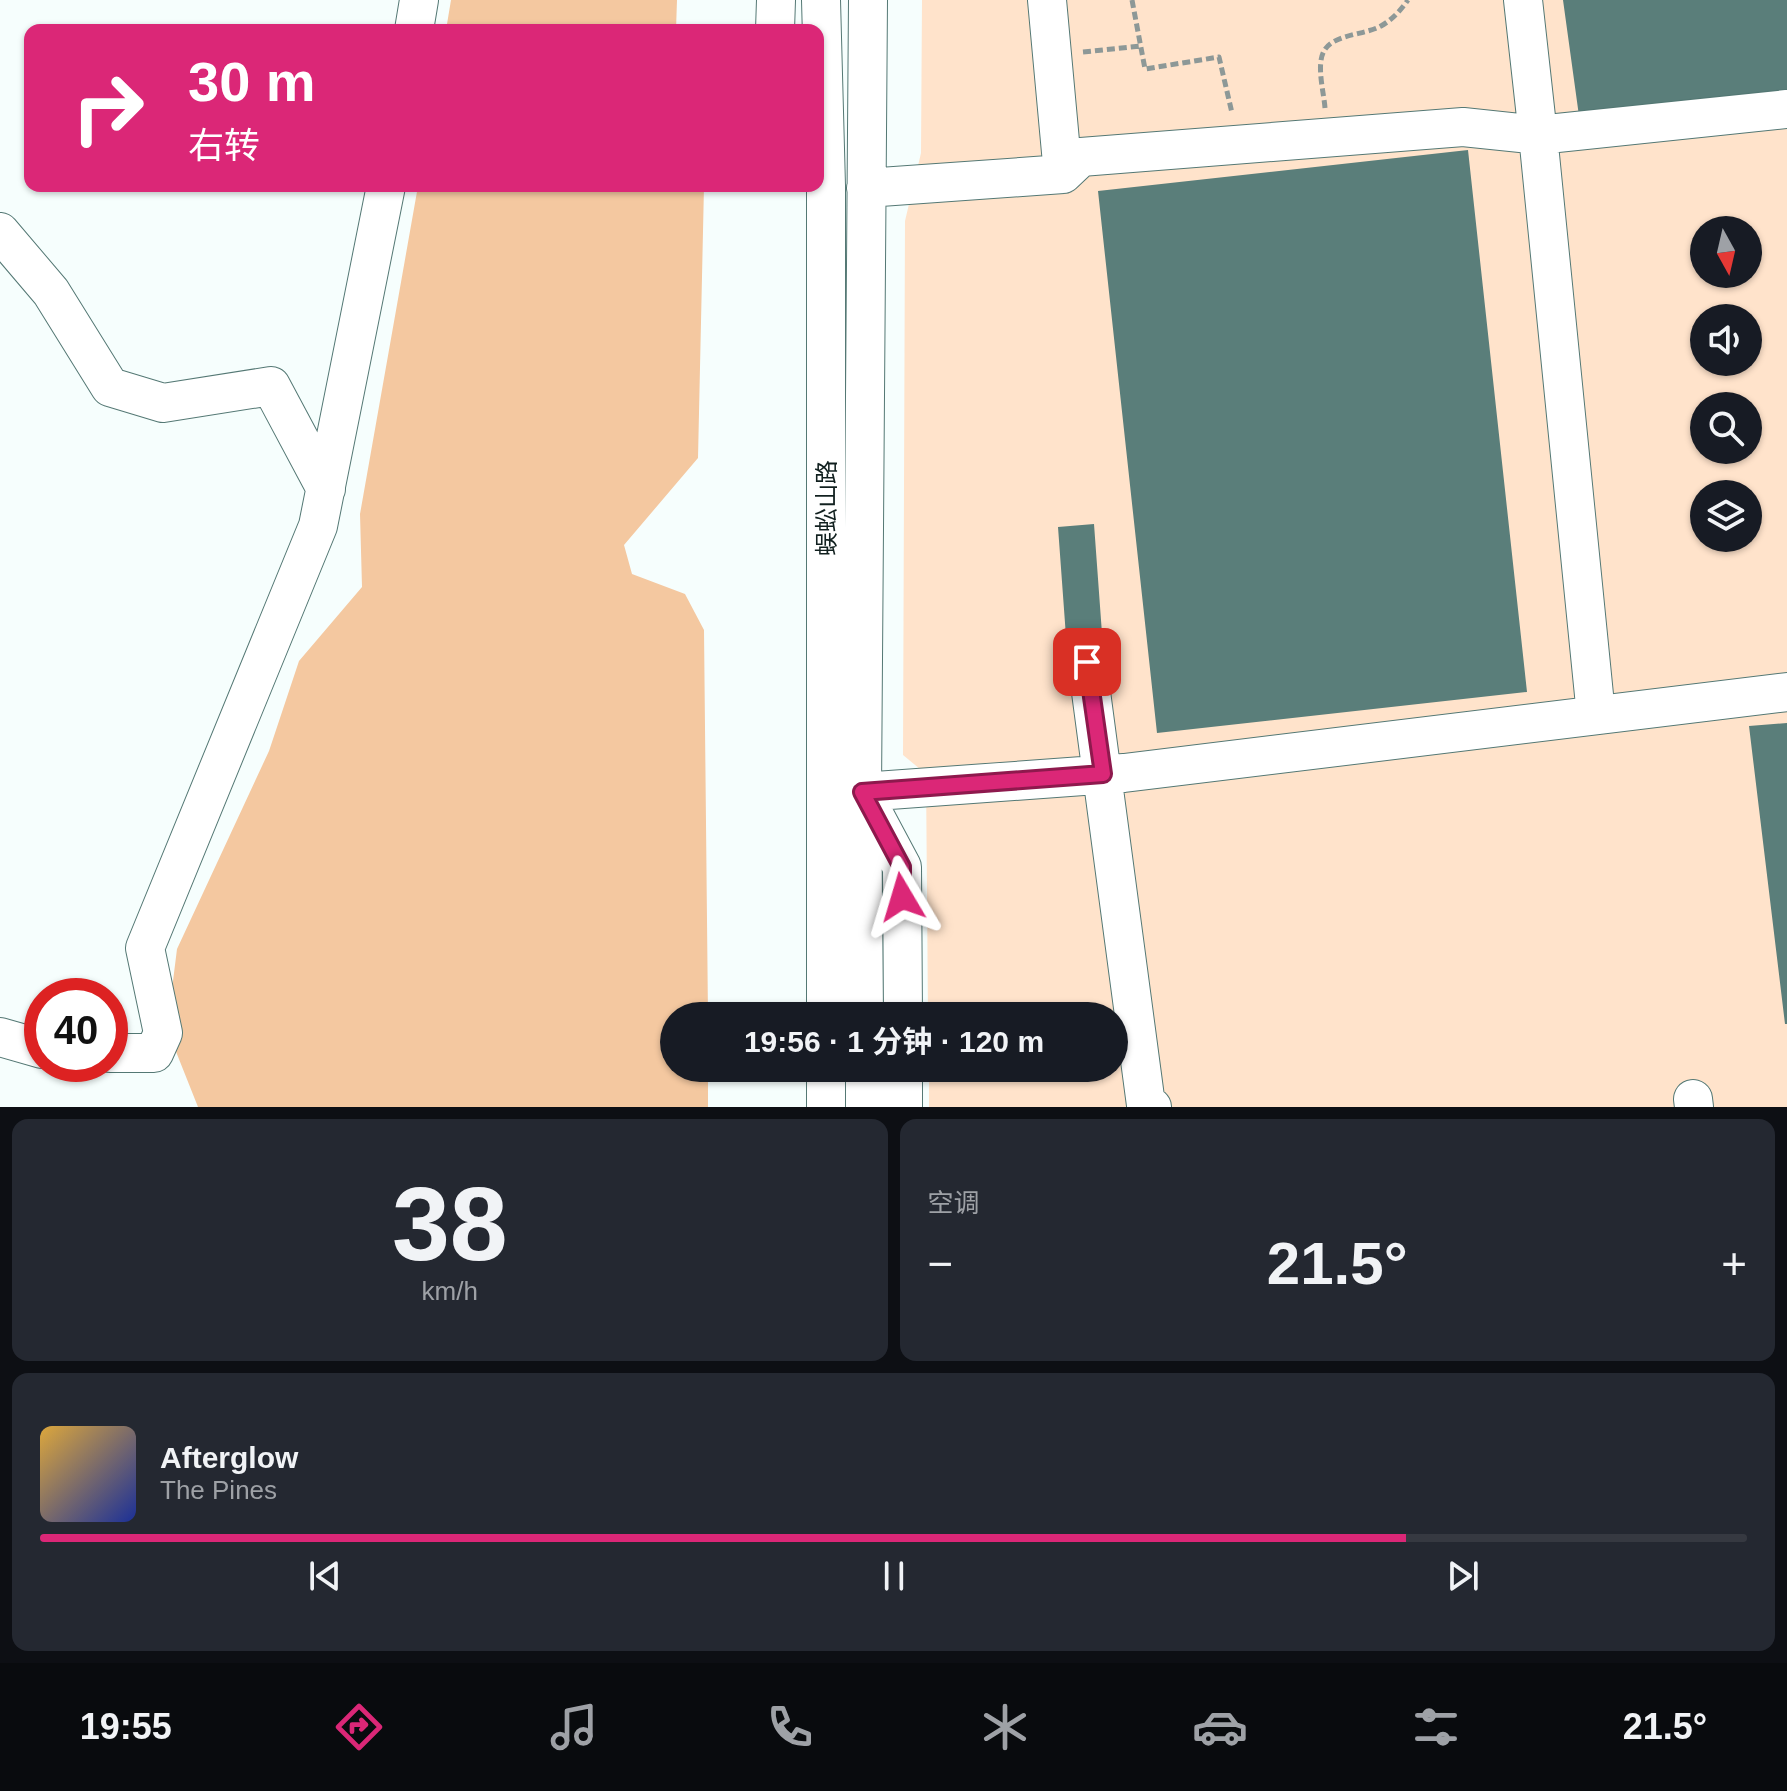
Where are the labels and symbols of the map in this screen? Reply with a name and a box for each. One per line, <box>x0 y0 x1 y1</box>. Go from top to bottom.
north arrow <box>1690 216 1762 288</box>
street label: 蜈蚣山路 <box>813 460 840 556</box>
pin <box>1053 628 1121 696</box>
position arrow <box>860 855 944 939</box>
speed limit sign: 40 <box>24 978 128 1082</box>

